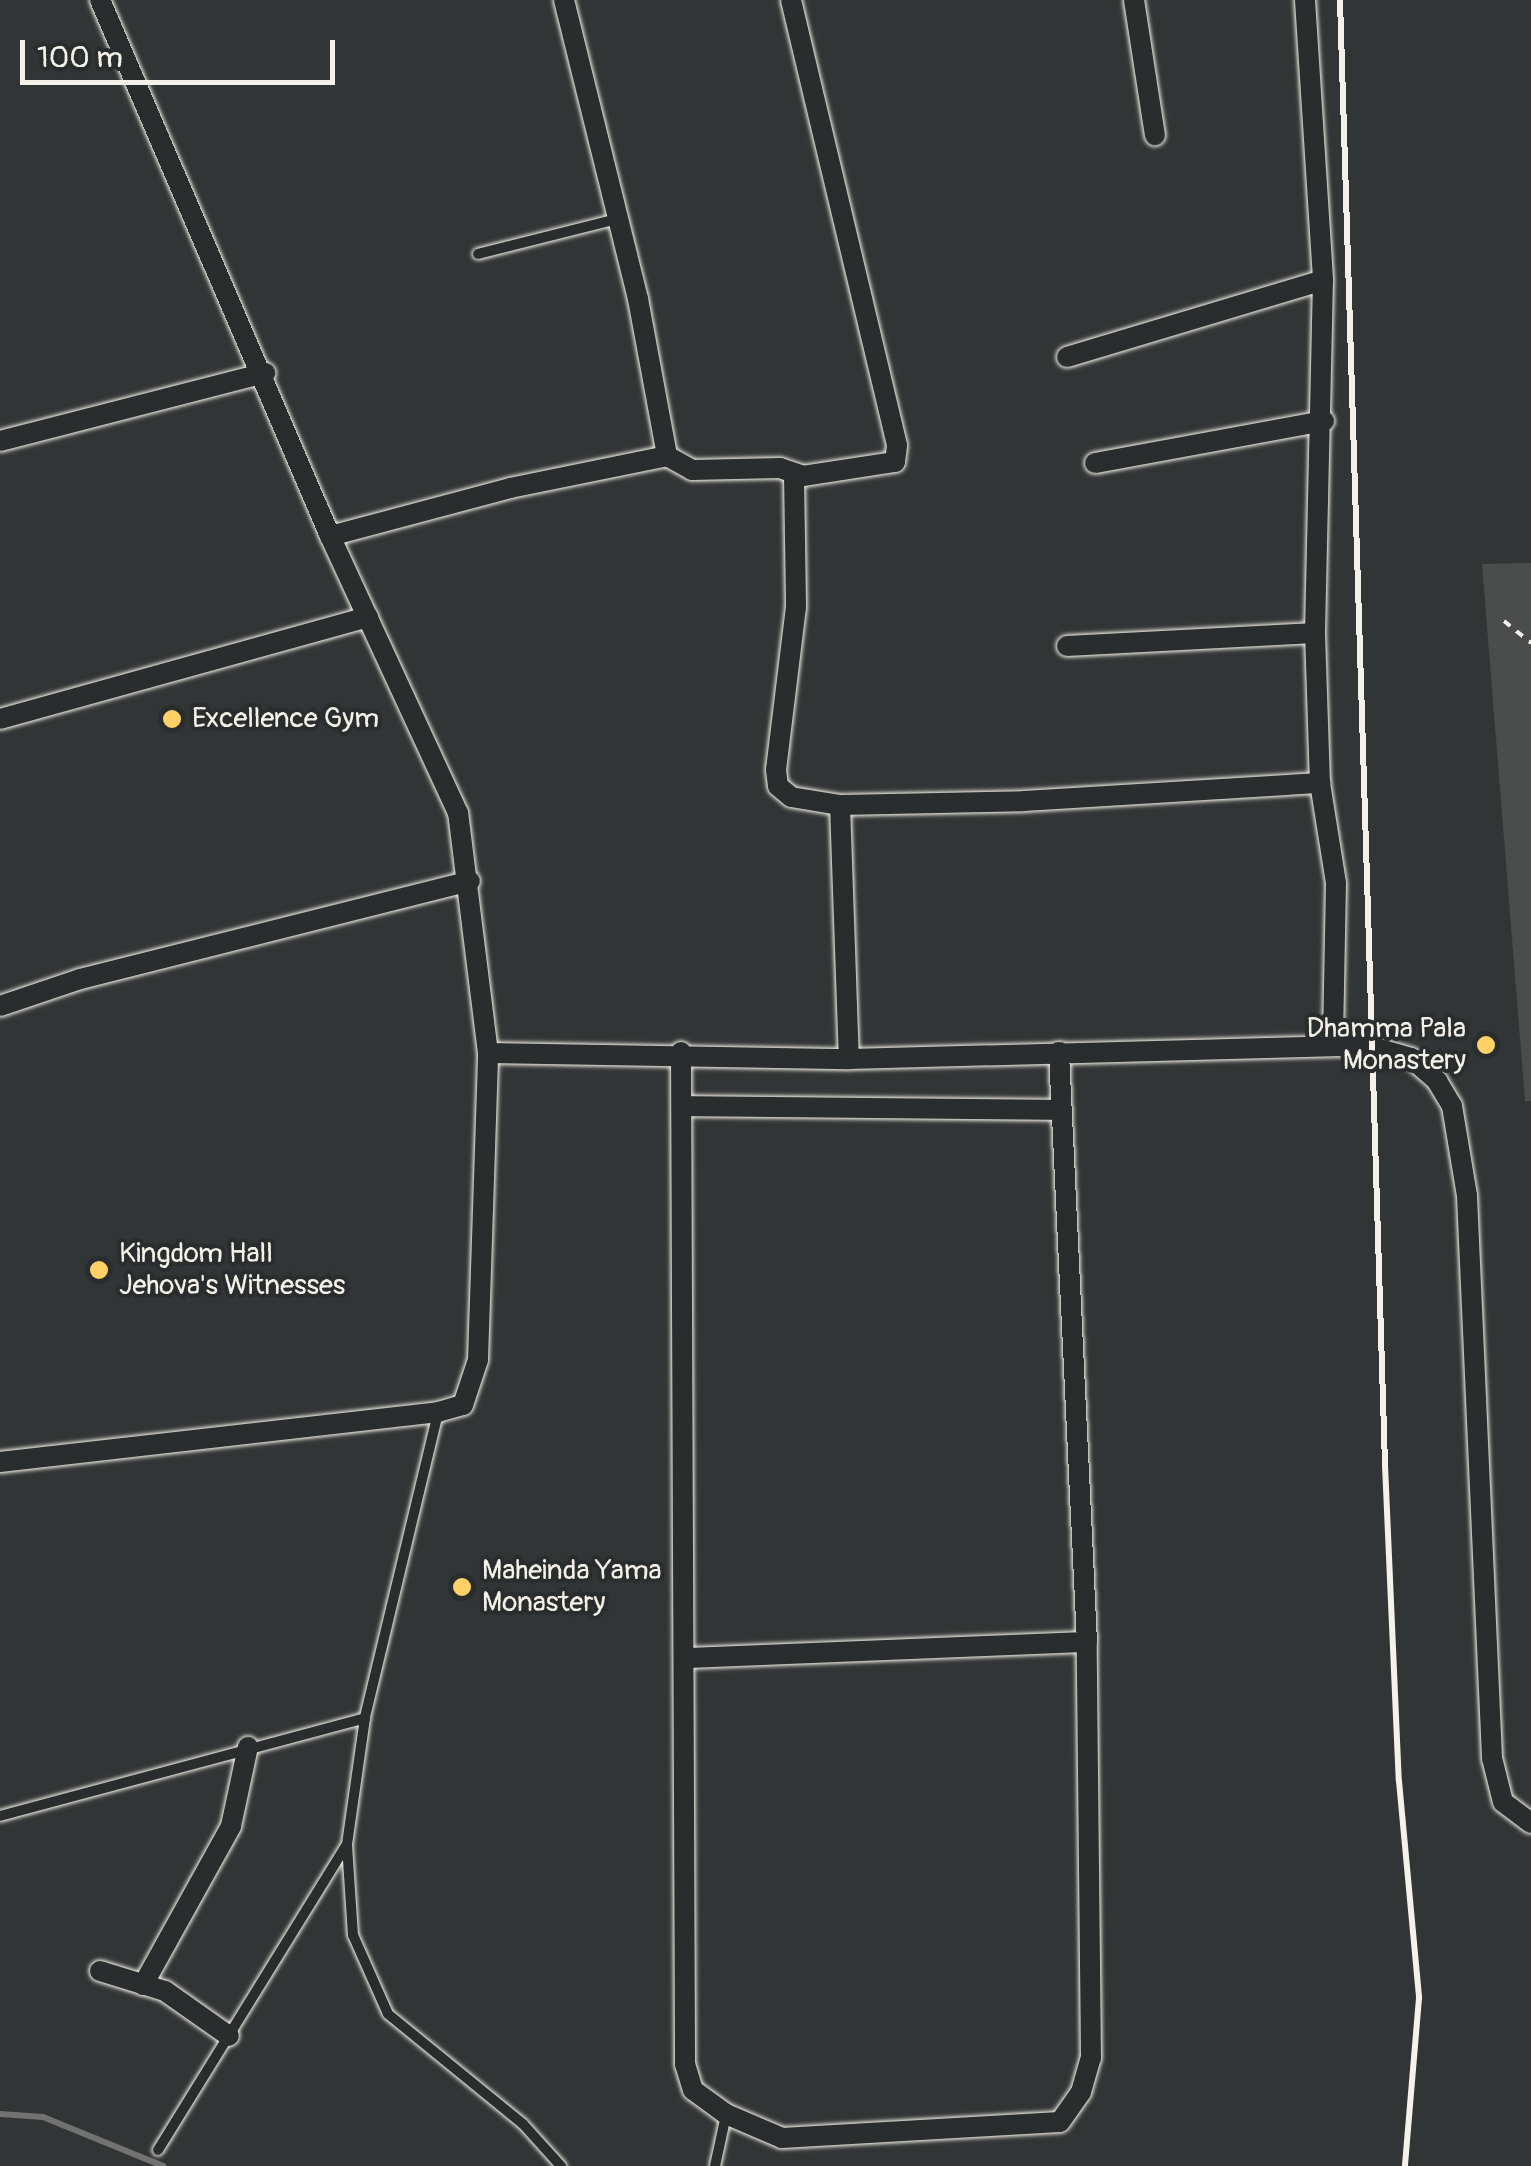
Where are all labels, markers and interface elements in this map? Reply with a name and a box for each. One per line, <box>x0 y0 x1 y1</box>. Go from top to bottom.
scale bar <box>25 20 340 82</box>
text: 100 m <box>37 39 123 76</box>
place label: Excellence Gym <box>192 702 379 736</box>
marker: Excellence Gym <box>161 708 183 730</box>
place label: Dhamma Pala Monastery <box>1306 1012 1466 1078</box>
marker: Dhamma Pala Monastery <box>1475 1034 1497 1056</box>
place label: Kingdom Hall Jehova's Witnesses <box>119 1237 345 1303</box>
marker: Kingdom Hall Jehova's Witnesses <box>88 1259 110 1281</box>
place label: Maheinda Yama Monastery <box>482 1554 662 1620</box>
marker: Maheinda Yama Monastery <box>451 1576 473 1598</box>

